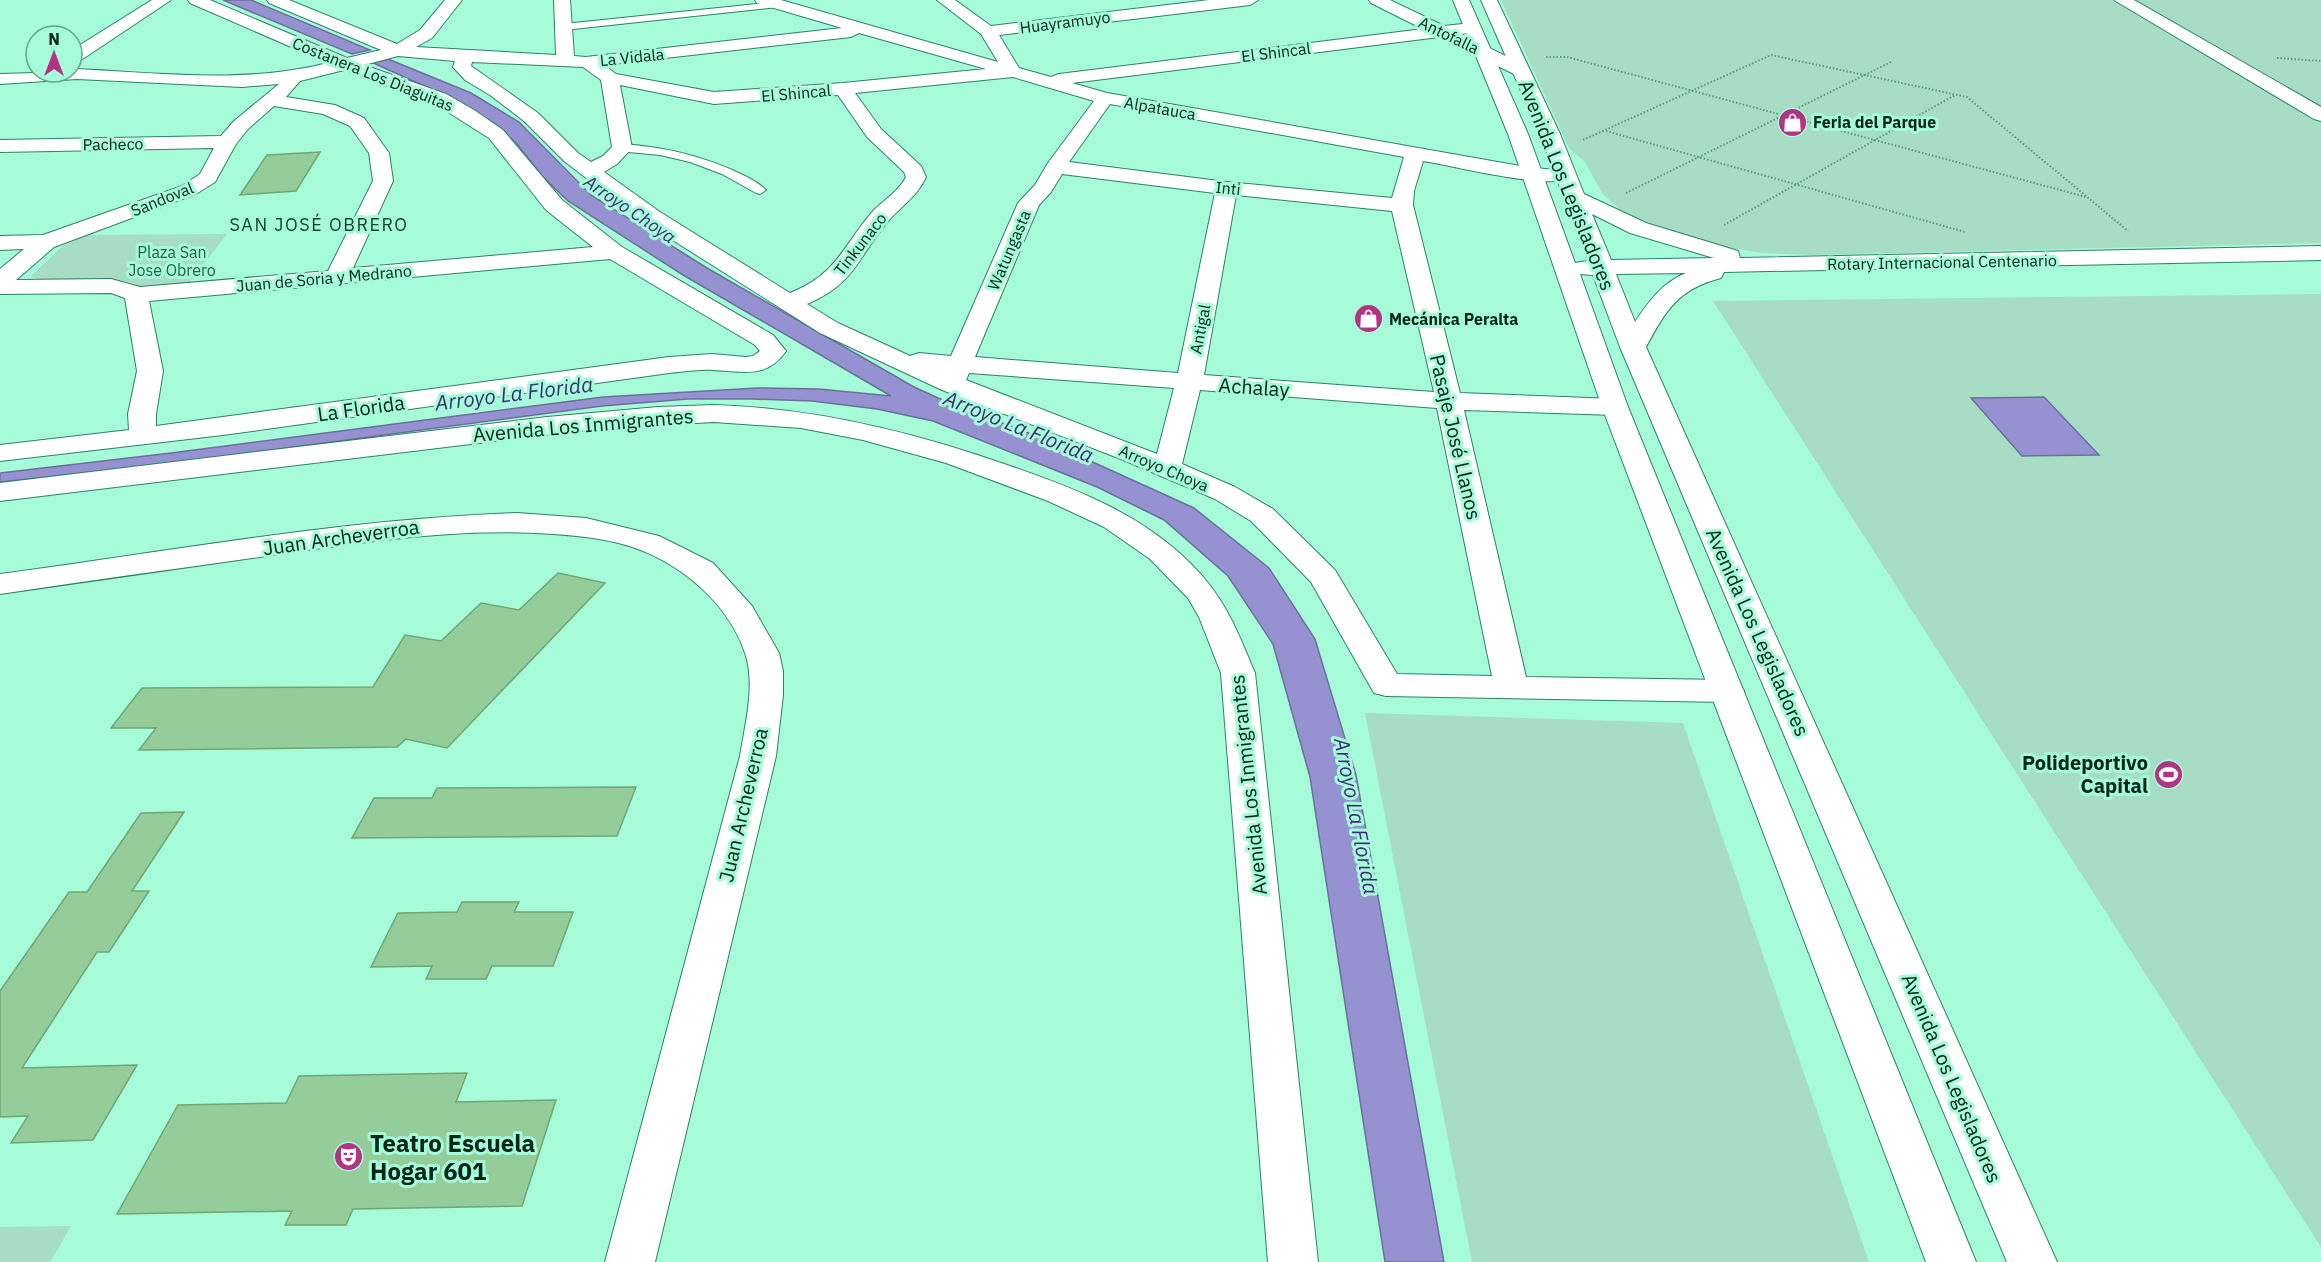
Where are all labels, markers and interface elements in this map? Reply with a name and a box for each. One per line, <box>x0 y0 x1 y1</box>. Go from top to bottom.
street label: Huayramuyo <box>1019 7 1111 37</box>
street label: Antofalla <box>1416 12 1483 58</box>
north arrow <box>24 24 84 84</box>
text: N <box>48 29 60 49</box>
street label: Costanera Los Diaguitas <box>290 33 456 115</box>
street label: El Shincal <box>1240 38 1312 66</box>
street label: La Vidala <box>599 44 666 70</box>
street label: Avenida Los Legisladores <box>1512 76 1622 294</box>
street label: El Shincal <box>760 80 832 106</box>
street label: Alpatauca <box>1123 92 1198 124</box>
shop icon: Feria del Parque <box>1776 106 1808 138</box>
place label: Feria del Parque <box>1813 112 1936 132</box>
street label: Pacheco <box>82 133 144 155</box>
water label: Arroyo Choya <box>579 169 680 248</box>
street label: Sandoval <box>128 177 196 221</box>
street label: Inti <box>1214 177 1242 199</box>
street label: Watungasta <box>983 206 1035 293</box>
street label: Tinkunaco <box>829 209 891 279</box>
district label: SAN JOSÉ OBRERO <box>229 213 409 236</box>
park label: Plaza San Jose Obrero <box>128 242 216 280</box>
street label: Rotary Internacional Centenario <box>1827 250 2057 274</box>
street label: Juan de Soria y Medrano <box>235 260 413 296</box>
street label: Antigal <box>1185 302 1215 356</box>
shop icon: Mecánica Peralta <box>1352 303 1384 335</box>
place label: Mecánica Peralta <box>1389 309 1518 329</box>
street label: Pasaje José Llanos <box>1424 352 1488 522</box>
water label: Arroyo La Florida <box>432 369 595 417</box>
street label: Achalay <box>1218 371 1290 403</box>
water label: Arroyo La Florida <box>939 383 1098 469</box>
street label: La Florida <box>316 388 407 427</box>
street label: Avenida Los Inmigrantes <box>472 402 694 448</box>
street label: Arroyo Choya <box>1116 440 1212 496</box>
street label: Juan Archeverroa <box>261 513 421 561</box>
street label: Avenida Los Legisladores <box>1700 524 1816 740</box>
street label: Avenida Los Inmigrantes <box>1223 674 1273 896</box>
street label: Juan Archeverroa <box>712 725 774 885</box>
water label: Arroyo La Florida <box>1328 734 1386 897</box>
place label: Polideportivo Capital <box>2022 749 2148 799</box>
sports icon: Polideportivo Capital <box>2153 758 2185 790</box>
street label: Avenida Los Legisladores <box>1896 969 2008 1187</box>
place label: Teatro Escuela Hogar 601 <box>370 1127 535 1187</box>
theatre icon: Teatro Escuela Hogar 601 <box>333 1141 365 1173</box>

